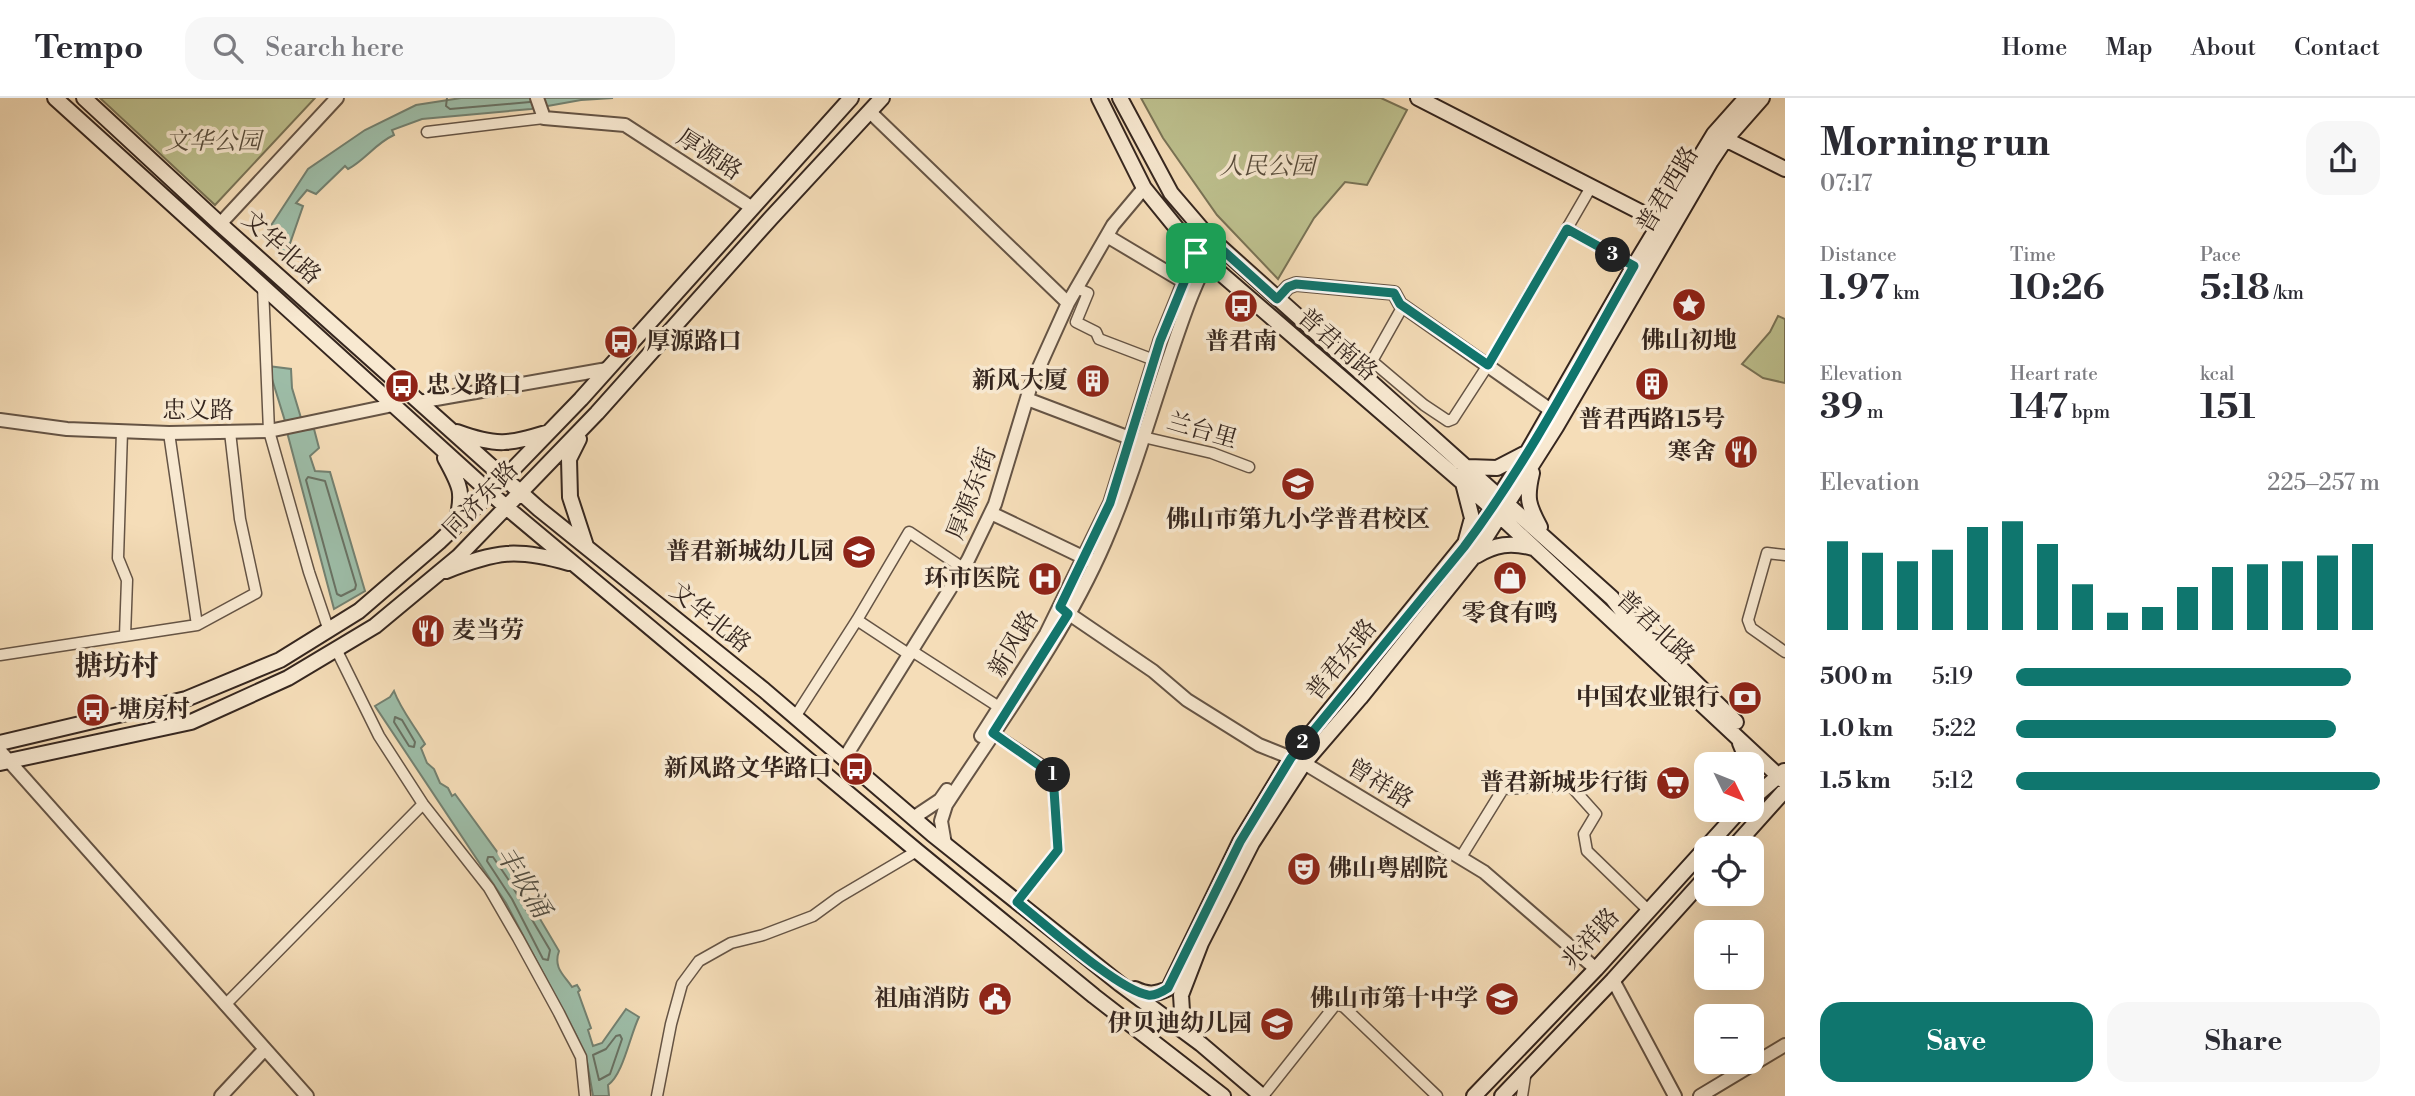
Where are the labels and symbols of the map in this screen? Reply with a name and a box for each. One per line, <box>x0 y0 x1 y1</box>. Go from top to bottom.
street label: 厚源路 <box>671 123 747 187</box>
park label: 文华公园 <box>165 127 265 157</box>
street label: 普君西路 <box>1630 141 1706 239</box>
park label: 人民公园 <box>1219 152 1319 182</box>
street label: 文华北路 <box>235 205 327 291</box>
pin <box>1166 223 1226 283</box>
pin: 3 <box>1596 238 1630 272</box>
place icon: 佛山初地 <box>1670 286 1708 324</box>
bus stop icon: 普君南 <box>1222 287 1260 325</box>
street label: 普君南路 <box>1291 302 1383 388</box>
bus stop icon: 厚源路口 <box>602 323 640 361</box>
place label: 佛山初地 <box>1641 326 1737 356</box>
place label: 厚源路口 <box>646 327 742 357</box>
place label: 普君南 <box>1205 327 1277 357</box>
building icon: 新风大厦 <box>1074 362 1112 400</box>
building icon: 普君西路15号 <box>1633 365 1671 403</box>
place label: 新风大厦 <box>972 366 1068 396</box>
bus stop icon: 忠义路口 <box>383 367 421 405</box>
place label: 忠义路口 <box>426 371 522 401</box>
street label: 忠义路 <box>162 396 234 426</box>
place label: 普君西路15号 <box>1579 405 1725 435</box>
street label: 兰台里 <box>1163 407 1241 455</box>
restaurant icon: 寒舍 <box>1722 433 1760 471</box>
place label: 寒舍 <box>1668 437 1716 467</box>
street label: 厚源东街 <box>941 444 1003 544</box>
street label: 同济东路 <box>437 455 525 545</box>
school or university icon: 佛山市第九小学普君校区 <box>1279 465 1317 503</box>
place label: 佛山市第九小学普君校区 <box>1166 505 1430 535</box>
school or university icon: 普君新城幼儿园 <box>840 533 878 571</box>
place label: 普君新城幼儿园 <box>666 537 834 567</box>
shop icon: 零食有鸣 <box>1491 559 1529 597</box>
hospital icon: 环市医院 <box>1026 560 1064 598</box>
place label: 环市医院 <box>924 564 1020 594</box>
street label: 文华北路 <box>663 576 757 660</box>
street label: 普君北路 <box>1610 584 1700 672</box>
place label: 零食有鸣 <box>1462 599 1558 629</box>
street label: 新风路 <box>983 605 1045 683</box>
restaurant icon: 麦当劳 <box>409 612 447 650</box>
street label: 普君东路 <box>1300 613 1384 707</box>
place label: 麦当劳 <box>452 616 524 646</box>
district label: 搪坊村 <box>75 649 159 684</box>
bank icon: 中国农业银行 <box>1726 679 1764 717</box>
place label: 中国农业银行 <box>1576 683 1720 713</box>
bus stop icon: 塘房村 <box>74 691 112 729</box>
place label: 塘房村 <box>118 695 190 725</box>
pin: 2 <box>1286 726 1320 760</box>
bus stop icon: 新风路文华路口 <box>837 750 875 788</box>
north arrow <box>1694 752 1764 822</box>
street label: 曾祥路 <box>1341 753 1419 815</box>
place label: 新风路文华路口 <box>664 754 832 784</box>
pin: 1 <box>1036 758 1070 792</box>
supermarket icon: 普君新城步行街 <box>1654 764 1692 802</box>
place label: 普君新城步行街 <box>1480 768 1648 798</box>
water label: 丰收涌 <box>489 840 559 926</box>
theatre icon: 佛山粤剧院 <box>1285 850 1323 888</box>
place label: 佛山粤剧院 <box>1328 854 1448 884</box>
street label: 兆祥路 <box>1556 902 1626 976</box>
public building icon: 祖庙消防 <box>976 980 1014 1018</box>
school or university icon: 佛山市第十中学 <box>1483 980 1521 1018</box>
place label: 祖庙消防 <box>874 984 970 1014</box>
place label: 佛山市第十中学 <box>1310 984 1478 1014</box>
school or university icon: 伊贝迪幼儿园 <box>1258 1005 1296 1043</box>
place label: 伊贝迪幼儿园 <box>1108 1009 1252 1039</box>

